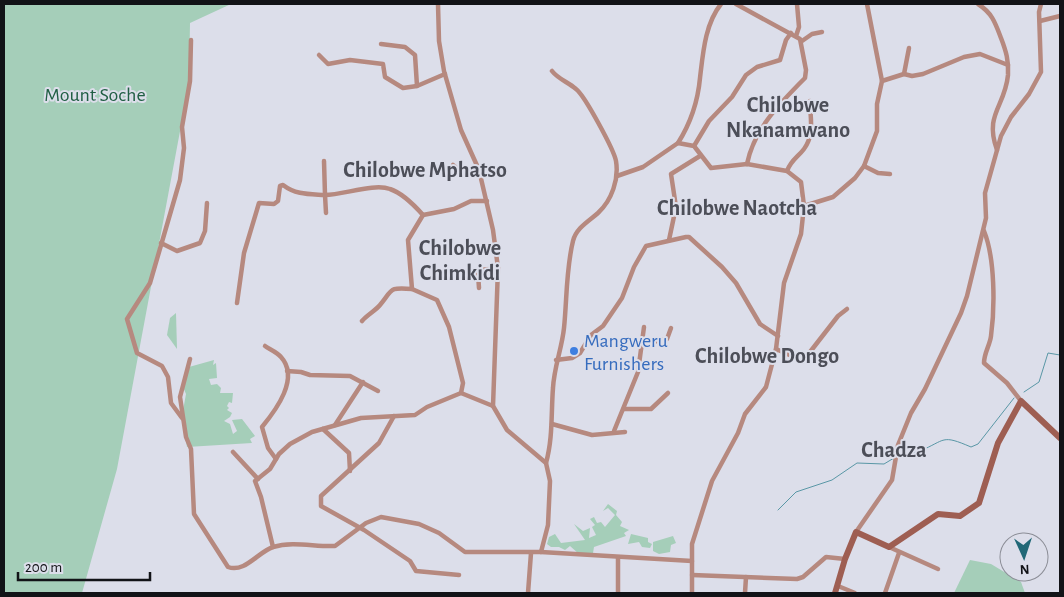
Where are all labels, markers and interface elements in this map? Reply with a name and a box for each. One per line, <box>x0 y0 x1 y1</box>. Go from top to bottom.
park label: Mount Soche <box>44 85 146 105</box>
district label: Chilobwe Nkanamwano <box>726 94 850 141</box>
district label: Chilobwe Mphatso <box>343 159 507 181</box>
district label: Chilobwe Naotcha <box>657 197 817 219</box>
district label: Chilobwe Chimkidi <box>419 237 501 284</box>
place label: Mangweru Furnishers <box>584 331 668 374</box>
marker: Mangweru Furnishers <box>568 345 580 357</box>
district label: Chilobwe Dongo <box>695 345 839 367</box>
district label: Chadza <box>861 439 927 461</box>
north arrow <box>999 532 1049 582</box>
scale bar <box>18 550 150 582</box>
text: 200 m <box>25 560 62 575</box>
text: N <box>1019 562 1030 576</box>

